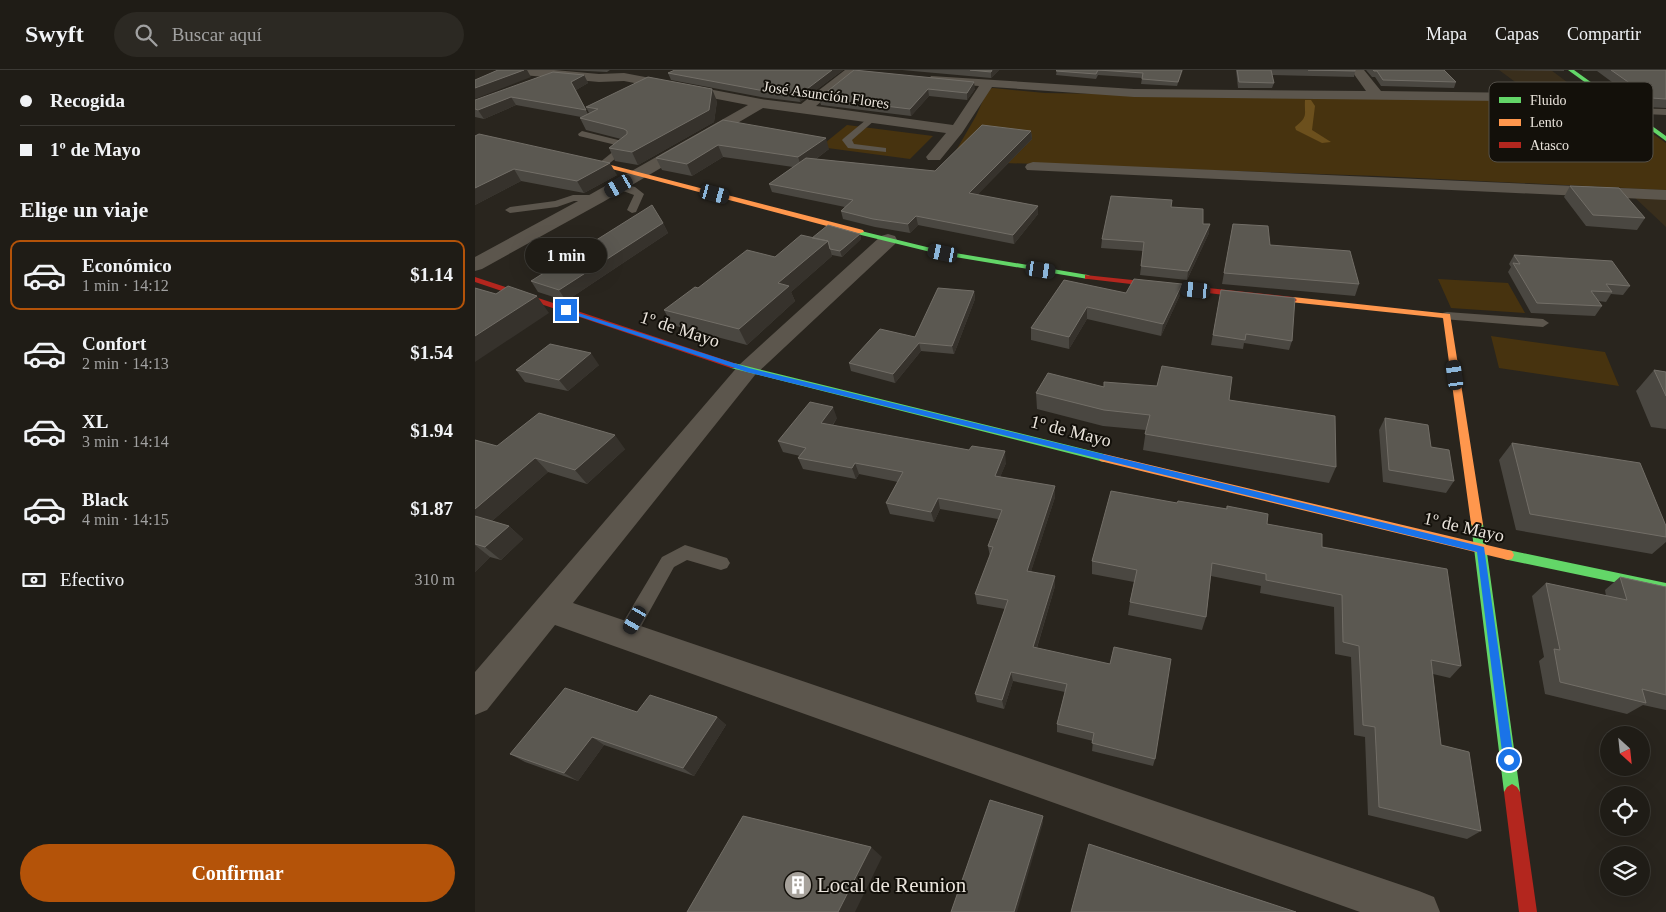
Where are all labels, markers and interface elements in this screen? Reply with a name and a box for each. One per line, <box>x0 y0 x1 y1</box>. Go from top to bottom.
search box <box>114 12 464 57</box>
text: Swyft <box>25 21 84 47</box>
icon: search <box>132 21 160 49</box>
text: Buscar aquí <box>172 24 262 45</box>
text: Mapa <box>1426 24 1467 44</box>
text: Capas <box>1495 24 1539 44</box>
text: Compartir <box>1567 24 1641 44</box>
street label: José Asunción Flores <box>762 78 890 112</box>
legend <box>1489 82 1653 162</box>
text: Recogida <box>50 90 125 111</box>
text: Fluido <box>1530 93 1567 108</box>
text: Lento <box>1530 115 1563 130</box>
text: Atasco <box>1530 138 1569 153</box>
text: 1º de Mayo <box>50 139 141 160</box>
car <box>602 172 635 200</box>
car <box>698 183 731 205</box>
text: Elige un viaje <box>20 197 148 222</box>
callout: 1 min <box>525 238 607 272</box>
car <box>926 243 959 263</box>
text: 1 min <box>547 247 585 264</box>
icon: car <box>22 253 67 298</box>
text: Económico <box>82 255 172 276</box>
car <box>1025 260 1056 280</box>
text: $1.14 <box>410 264 453 285</box>
text: 1 min · 14:12 <box>82 277 169 294</box>
car <box>1180 281 1211 299</box>
route end <box>555 299 577 321</box>
street label: 1º de Mayo <box>638 307 722 351</box>
icon: car <box>22 331 67 376</box>
text: Confort <box>82 333 146 354</box>
text: $1.54 <box>410 342 453 363</box>
text: 2 min · 14:13 <box>82 355 169 372</box>
car <box>1445 359 1464 391</box>
icon: car <box>22 409 67 454</box>
text: XL <box>82 411 108 432</box>
street label: 1º de Mayo <box>1029 411 1113 451</box>
text: $1.94 <box>410 420 453 441</box>
text: 3 min · 14:14 <box>82 433 169 450</box>
icon: car <box>22 487 67 532</box>
text: Black <box>82 489 128 510</box>
text: $1.87 <box>410 498 453 519</box>
street label: 1º de Mayo <box>1422 508 1506 546</box>
text: 4 min · 14:15 <box>82 511 169 528</box>
icon: cash <box>20 566 48 594</box>
text: Efectivo <box>60 569 124 590</box>
text: 310 m <box>415 571 455 588</box>
car <box>621 603 648 637</box>
north arrow <box>1600 726 1650 776</box>
map controls <box>1600 726 1650 896</box>
route start <box>1498 749 1520 771</box>
button: locate <box>1600 786 1650 836</box>
button: Confirmar <box>20 844 455 902</box>
button: layers <box>1600 846 1650 896</box>
building icon: Local de Reunion <box>783 870 813 900</box>
place label: Local de Reunion <box>817 873 967 897</box>

